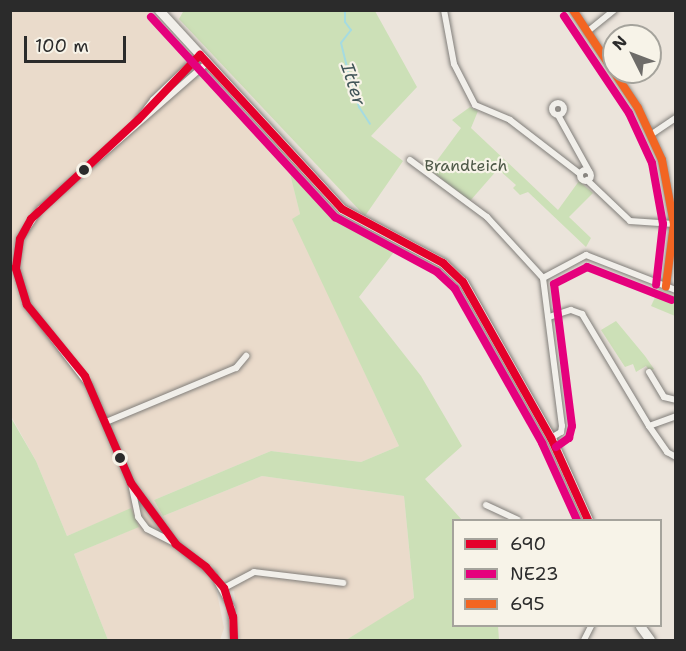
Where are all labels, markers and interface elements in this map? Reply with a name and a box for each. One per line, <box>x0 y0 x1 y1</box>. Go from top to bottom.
scale bar <box>27 24 129 62</box>
north arrow <box>602 24 662 84</box>
text: N <box>608 31 632 55</box>
text: 100 m <box>35 34 89 58</box>
water label: Itter <box>336 60 370 108</box>
park label: Brandteich <box>424 156 508 176</box>
unlabelled marker <box>78 164 90 176</box>
unlabelled marker <box>114 452 126 464</box>
legend <box>452 519 662 627</box>
text: 690 <box>510 532 546 556</box>
text: NE23 <box>510 562 559 586</box>
text: 695 <box>510 592 545 616</box>

